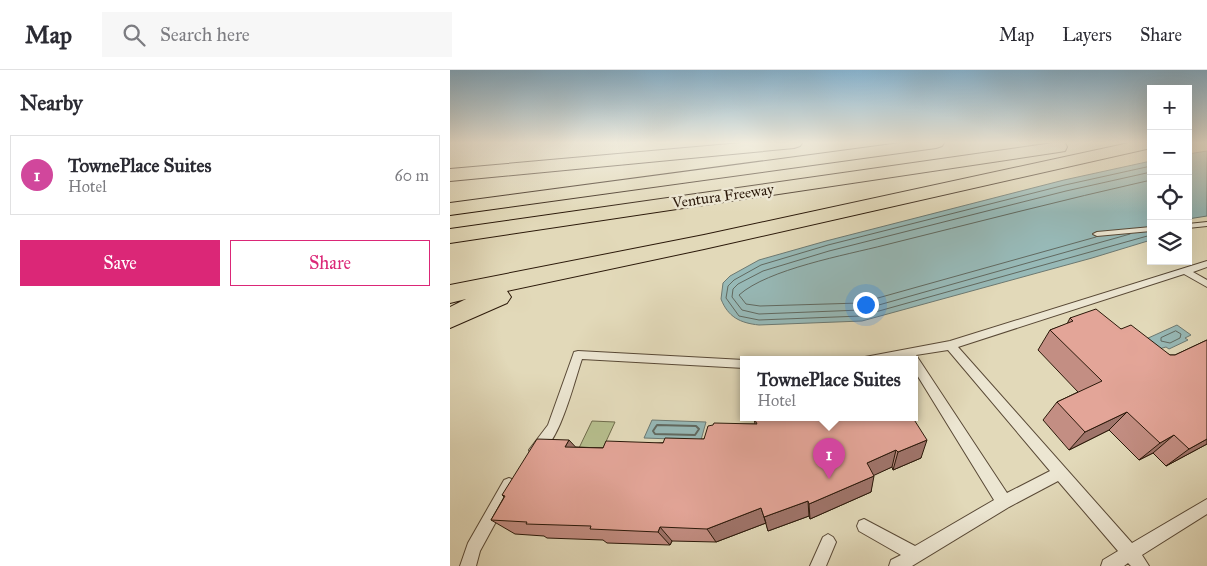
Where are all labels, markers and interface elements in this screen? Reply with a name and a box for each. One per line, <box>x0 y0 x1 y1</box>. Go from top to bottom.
search box <box>102 12 452 57</box>
text: Map <box>25 20 72 50</box>
icon: search <box>120 21 148 49</box>
text: Search here <box>160 23 250 46</box>
text: Map <box>999 24 1034 46</box>
text: Layers <box>1062 24 1112 46</box>
text: Share <box>1140 24 1182 46</box>
map controls <box>1147 85 1192 265</box>
button: + <box>1147 85 1192 130</box>
text: Nearby <box>20 90 83 116</box>
button: − <box>1147 130 1192 175</box>
text: TownePlace Suites <box>68 154 211 177</box>
text: 1 <box>34 166 40 185</box>
text: 60 m <box>395 166 429 185</box>
button: locate <box>1147 175 1192 220</box>
text: Hotel <box>68 177 106 196</box>
street label: Ventura Freeway <box>670 180 776 212</box>
button: layers <box>1147 220 1192 265</box>
button: Save <box>20 240 220 286</box>
button: Share <box>230 240 430 286</box>
your location <box>853 292 879 318</box>
popup <box>740 356 918 421</box>
text: TownePlace Suites <box>757 368 901 391</box>
text: Hotel <box>757 391 796 410</box>
pin: 1 <box>813 438 845 479</box>

